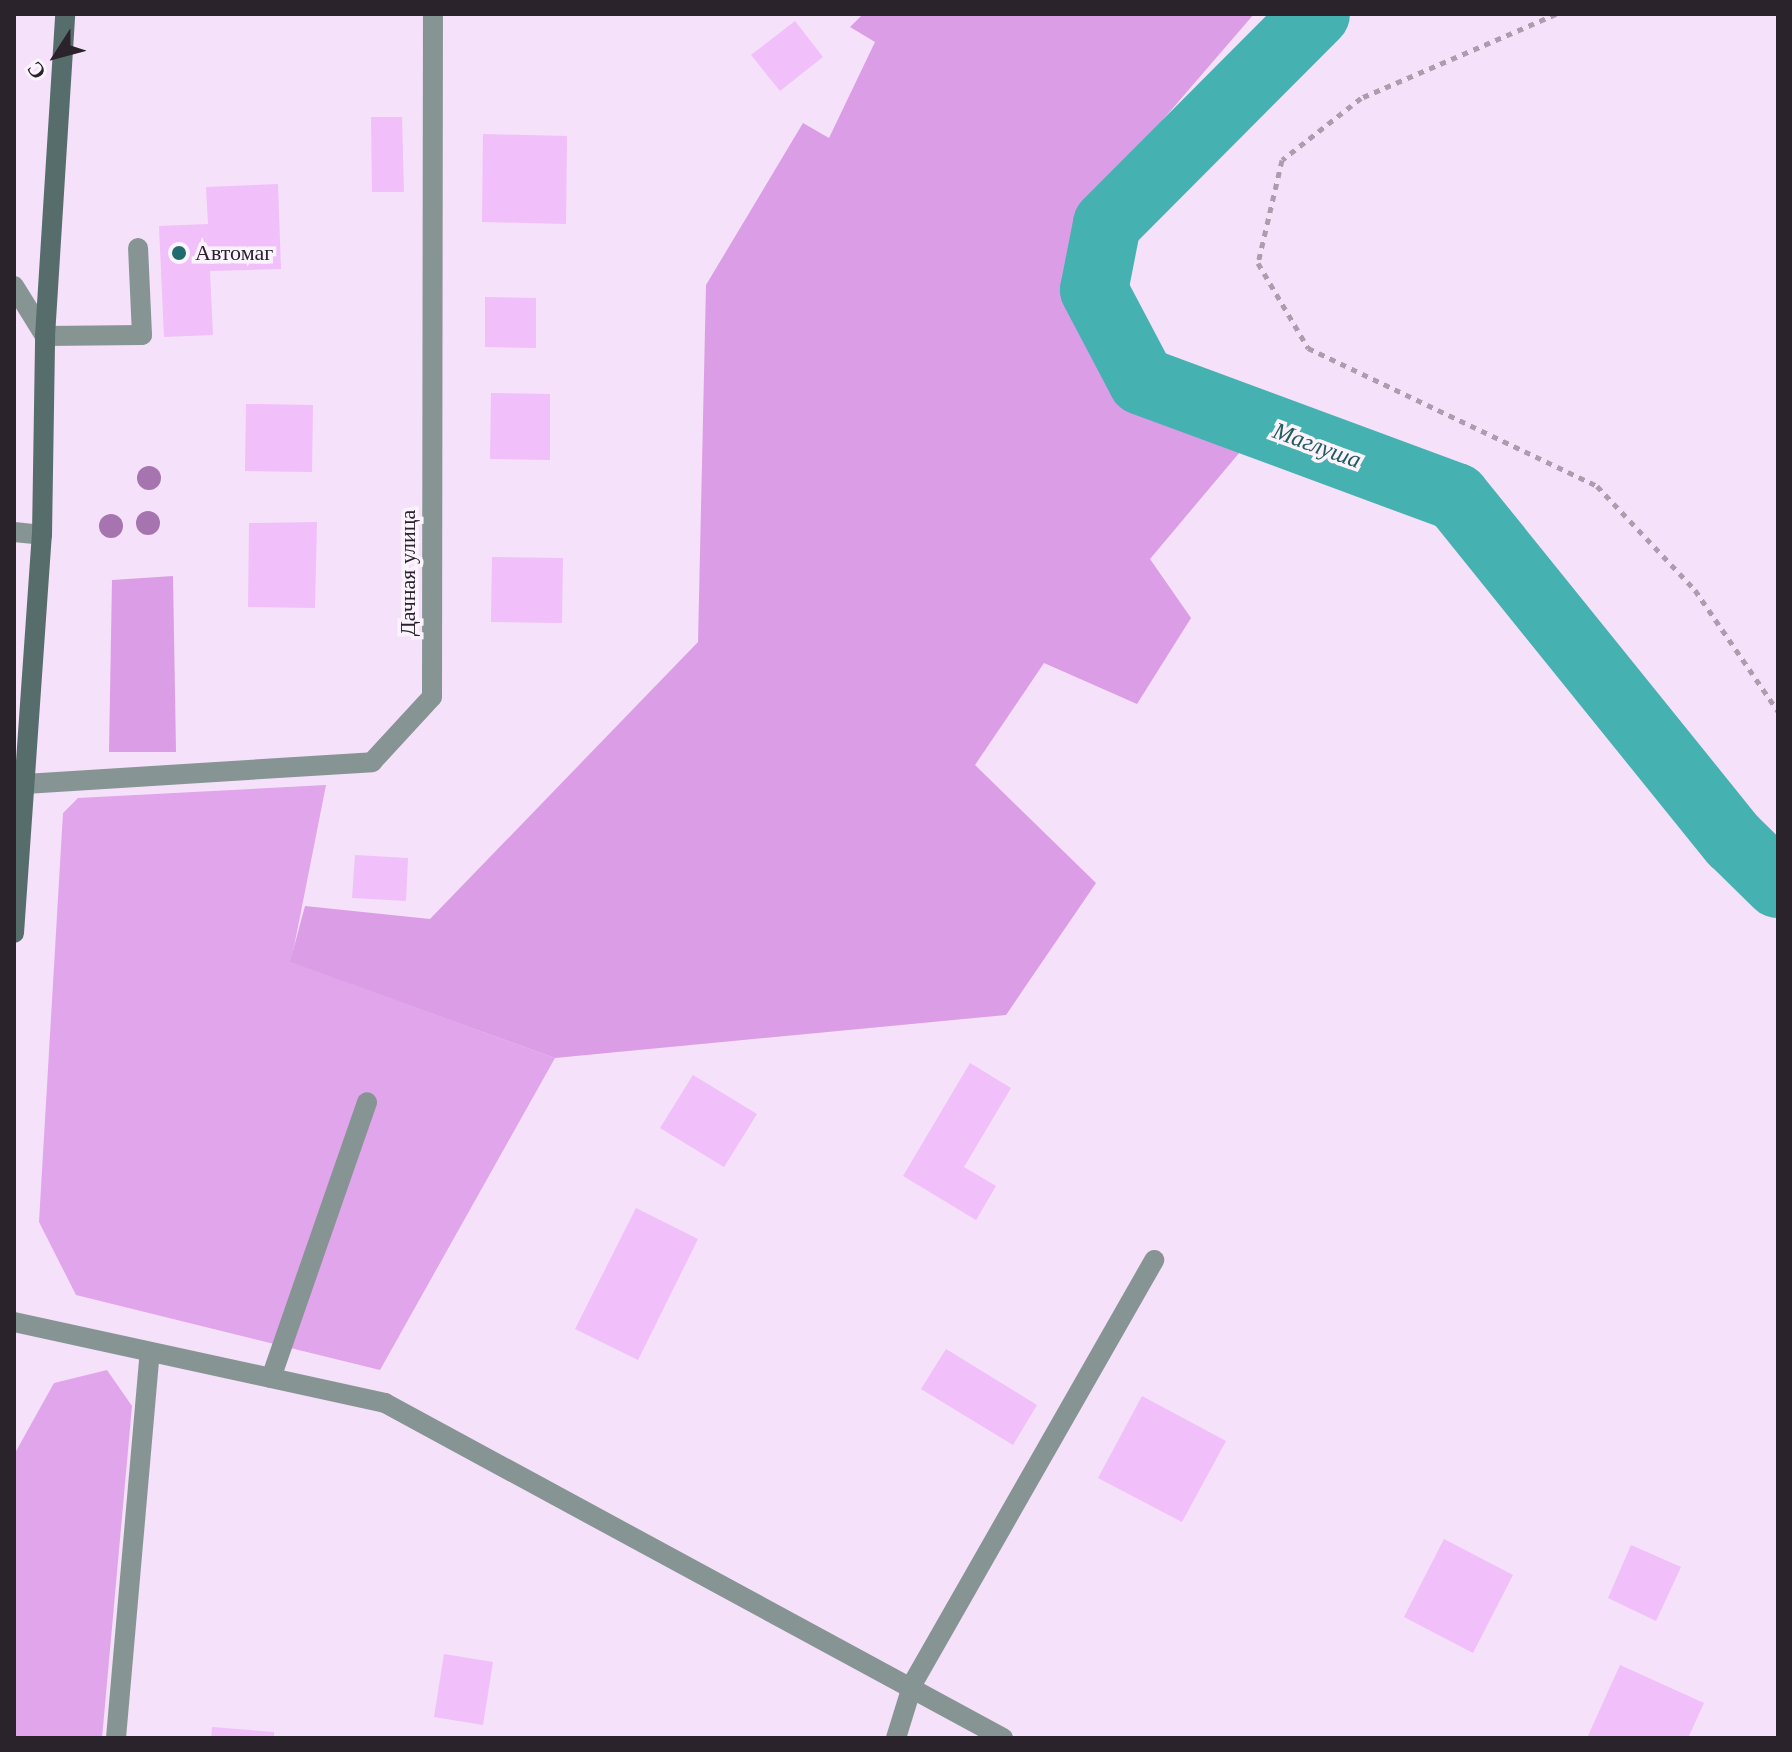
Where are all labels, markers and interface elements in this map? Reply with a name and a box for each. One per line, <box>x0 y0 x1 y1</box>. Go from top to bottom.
north arrow <box>16 16 96 96</box>
text: С <box>21 57 51 84</box>
place label: Автомаг <box>195 240 273 266</box>
marker: Автомаг <box>170 244 188 262</box>
water label: Маглуша <box>1269 417 1365 475</box>
street label: Дачная улица <box>395 510 421 636</box>

